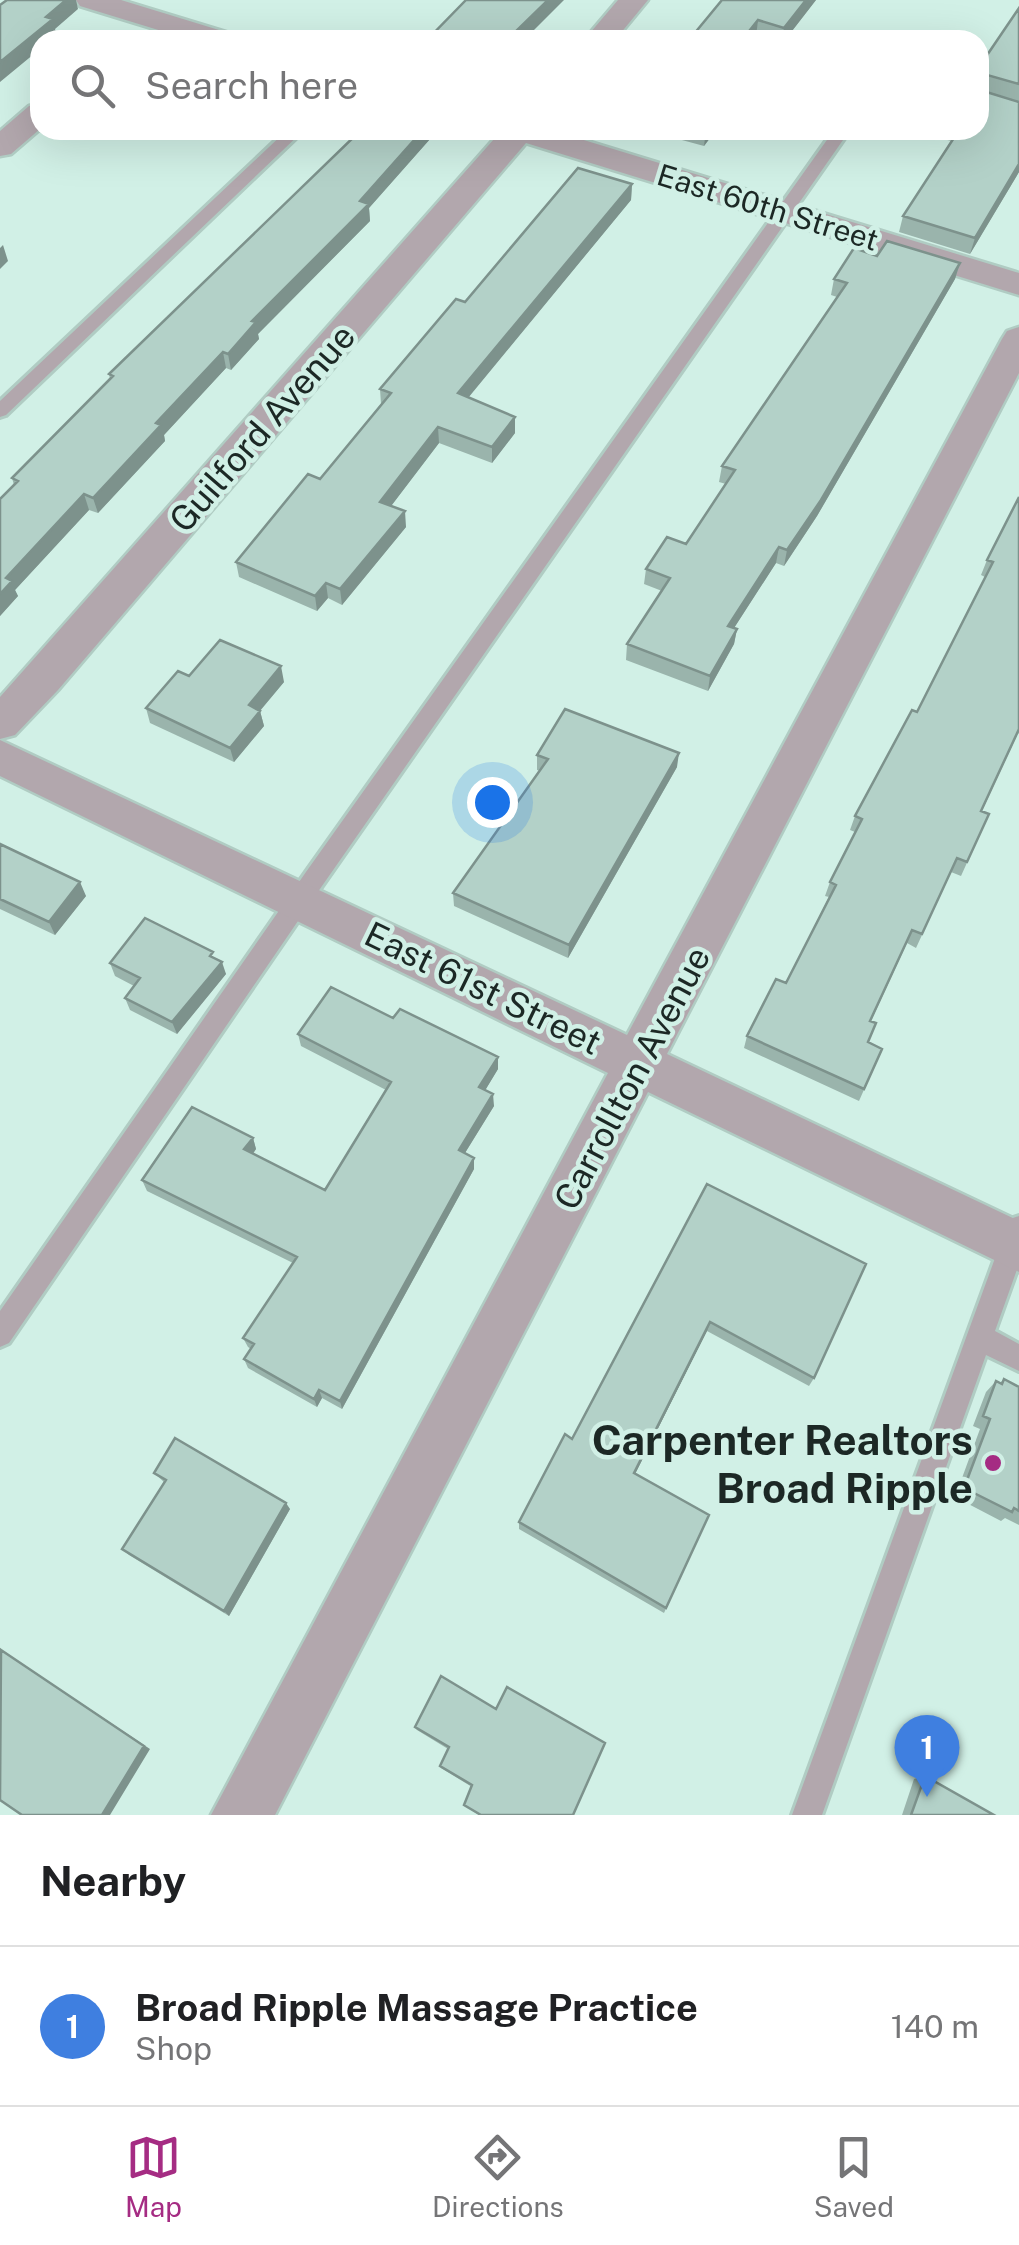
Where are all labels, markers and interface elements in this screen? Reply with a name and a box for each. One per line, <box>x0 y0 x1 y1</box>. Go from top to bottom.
search box <box>30 30 989 140</box>
icon: search <box>65 58 120 113</box>
text: Search here <box>145 63 358 108</box>
street label: East 60th Street <box>653 156 883 258</box>
street label: Guilford Avenue <box>161 316 363 540</box>
your location <box>467 777 518 828</box>
street label: East 61st Street <box>358 913 608 1063</box>
street label: Carrollton Avenue <box>546 940 718 1216</box>
place label: Carpenter Realtors Broad Ripple <box>592 1415 973 1512</box>
marker: Carpenter Realtors Broad Ripple <box>982 1452 1004 1474</box>
pin: 1 <box>894 1714 960 1797</box>
text: Nearby <box>40 1856 186 1905</box>
text: Broad Ripple Massage Practice <box>135 1985 698 2030</box>
text: 1 <box>66 2008 79 2045</box>
text: 140 m <box>891 2008 979 2045</box>
text: Shop <box>135 2030 212 2067</box>
tab: Map <box>125 2130 182 2223</box>
tab: Directions <box>432 2130 564 2223</box>
tab: Saved <box>814 2130 894 2223</box>

